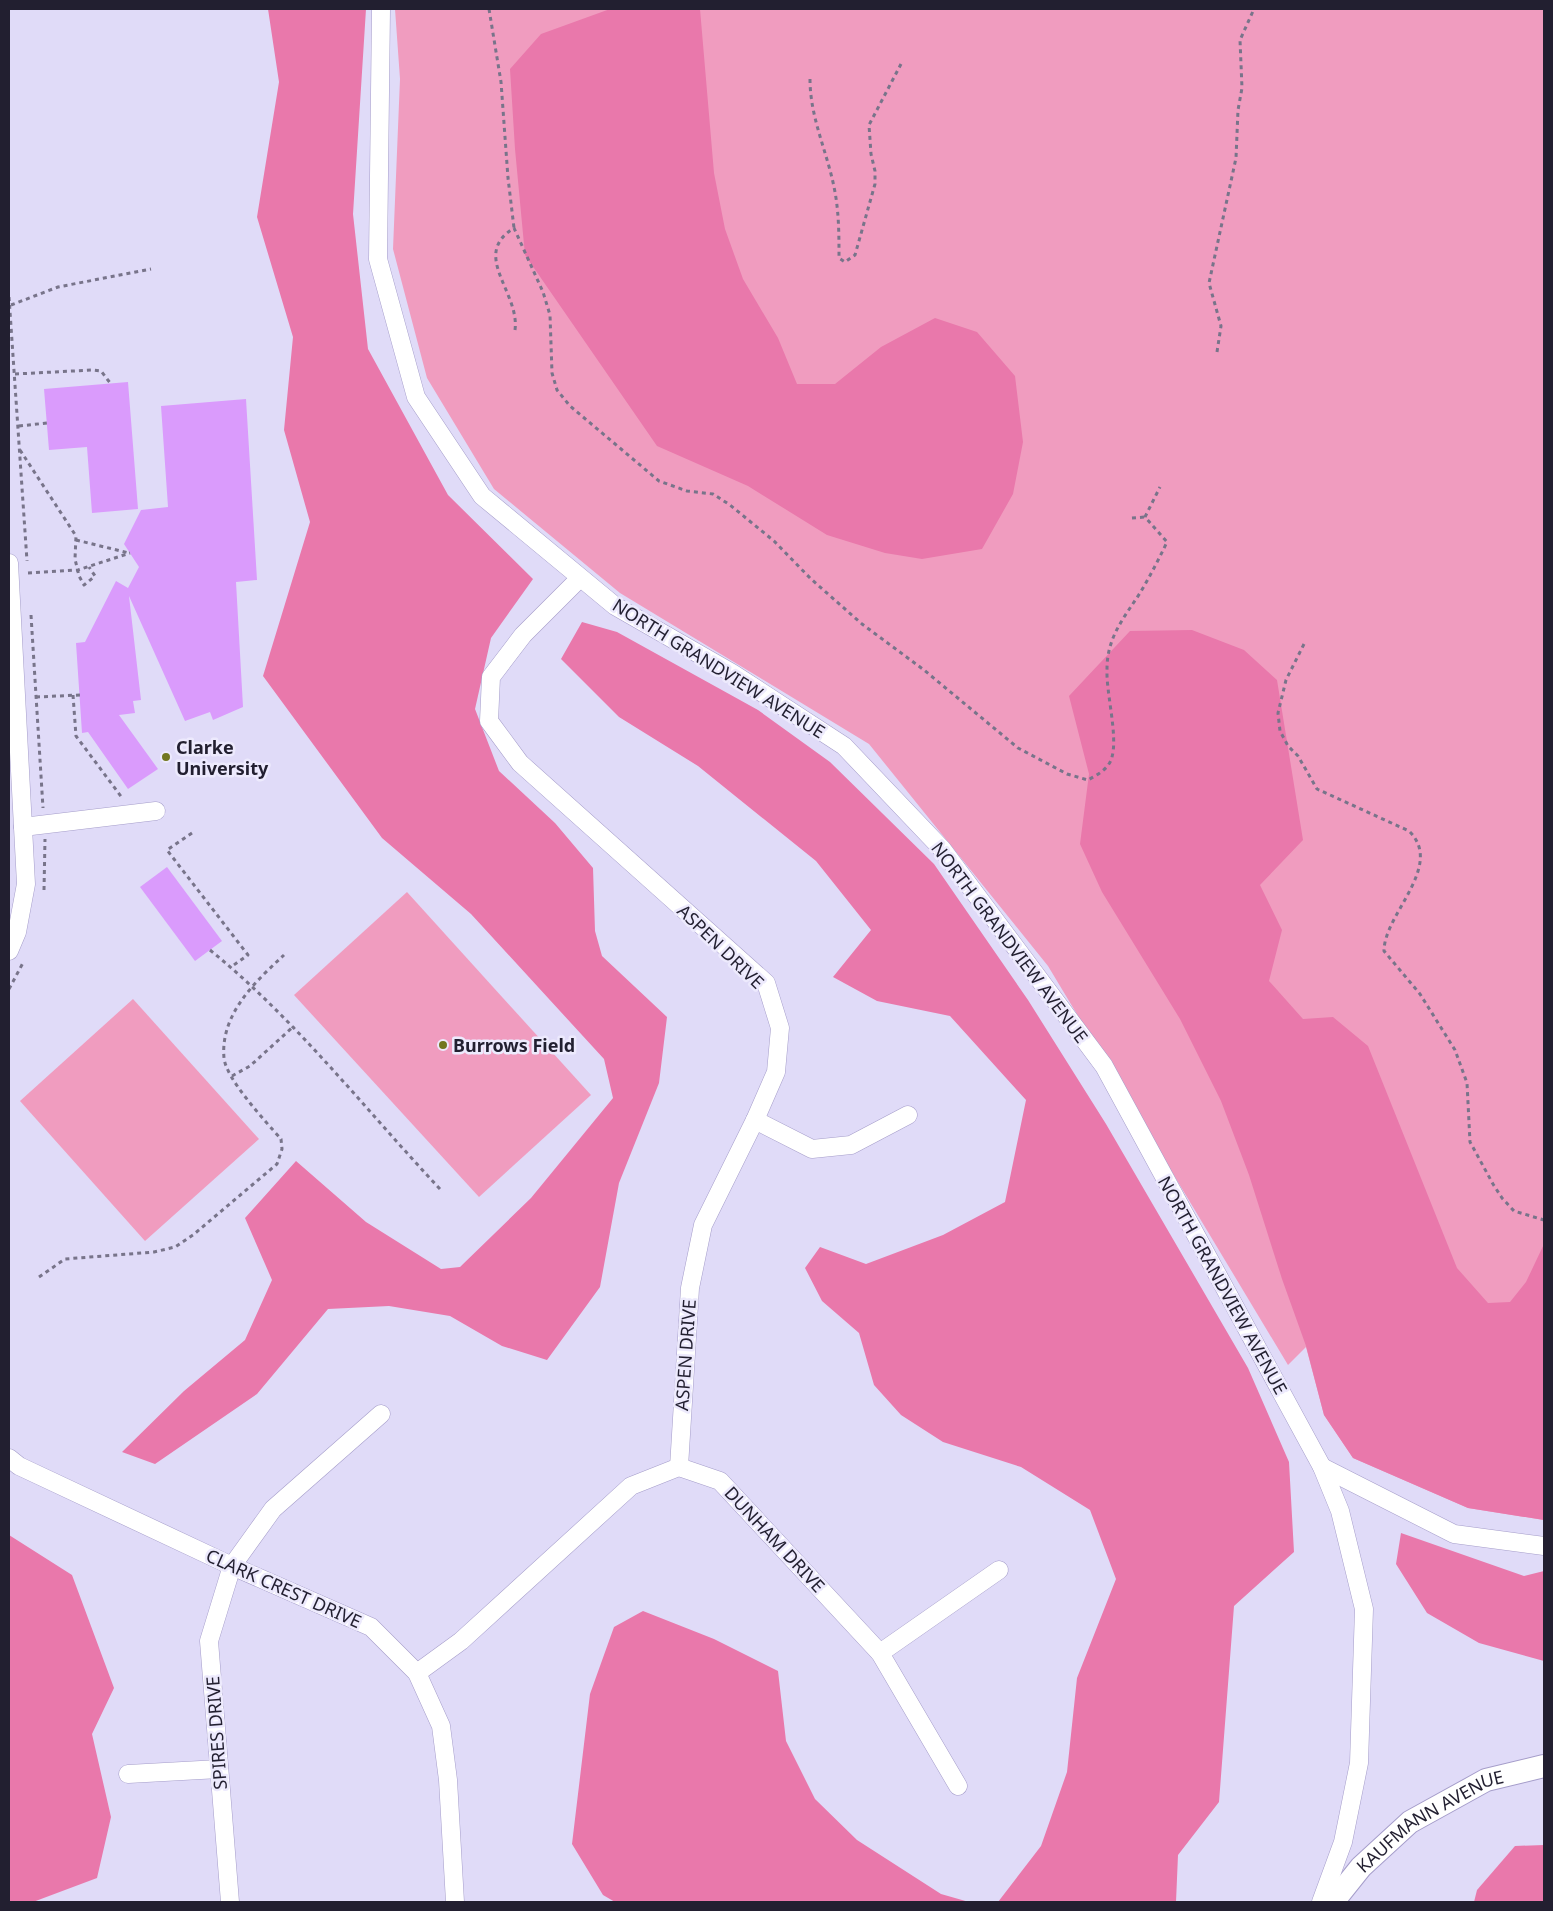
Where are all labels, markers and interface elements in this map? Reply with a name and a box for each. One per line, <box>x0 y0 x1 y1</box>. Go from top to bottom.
street label: NORTH GRANDVIEW AVENUE <box>608 593 830 743</box>
place label: Clarke University <box>176 735 269 780</box>
marker: Clarke University <box>160 751 172 763</box>
street label: NORTH GRANDVIEW AVENUE <box>926 836 1094 1048</box>
street label: ASPEN DRIVE <box>672 899 770 993</box>
place label: Burrows Field <box>453 1033 575 1057</box>
marker: Burrows Field <box>437 1039 449 1051</box>
street label: NORTH GRANDVIEW AVENUE <box>1153 1172 1293 1398</box>
street label: ASPEN DRIVE <box>669 1298 701 1412</box>
street label: DUNHAM DRIVE <box>719 1481 831 1597</box>
street label: CLARK CREST DRIVE <box>203 1543 365 1633</box>
street label: SPIRES DRIVE <box>200 1675 232 1791</box>
street label: KAUFMANN AVENUE <box>1351 1764 1506 1878</box>

